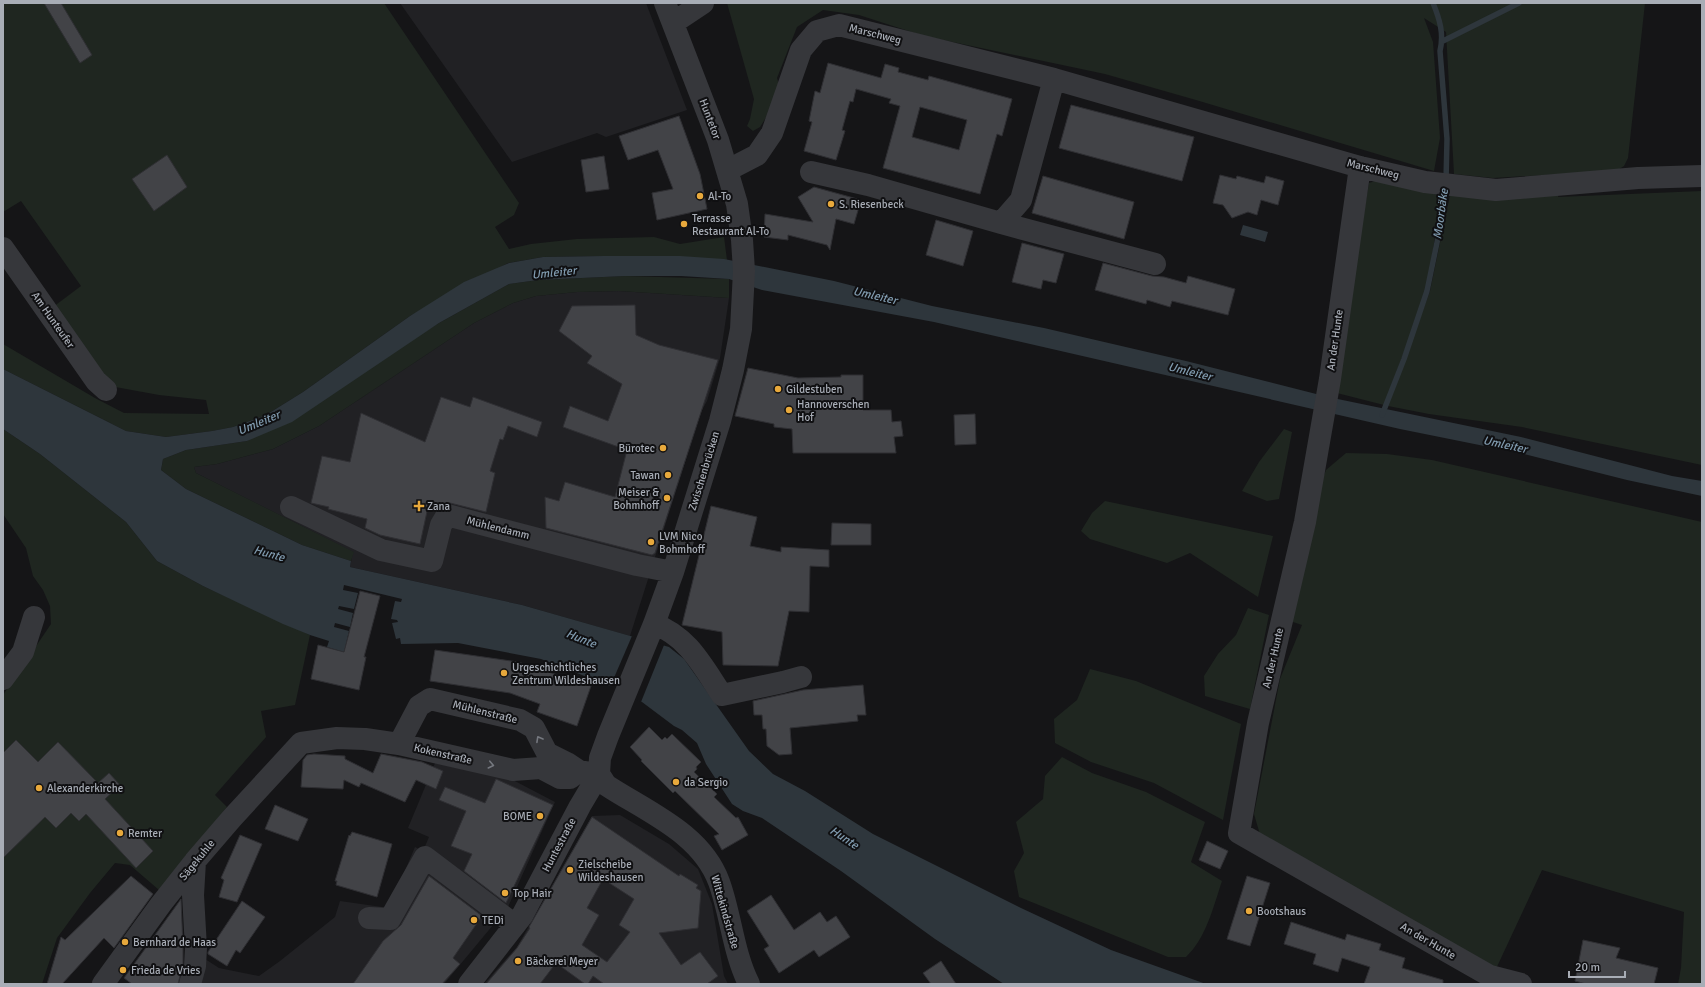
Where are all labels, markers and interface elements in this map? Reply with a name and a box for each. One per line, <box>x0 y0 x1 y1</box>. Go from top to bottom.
street label: Marschweg <box>847 21 903 47</box>
street label: Huntetor <box>696 97 724 141</box>
street label: Marschweg <box>1345 156 1401 182</box>
water label: Moorbäke <box>1430 187 1452 240</box>
place label: Al-To <box>708 190 732 203</box>
marker: Al-To <box>695 191 705 201</box>
place label: S. Riesenbeck <box>839 198 904 211</box>
marker: S. Riesenbeck <box>826 199 836 209</box>
place label: Terrasse Restaurant Al-To <box>692 212 770 238</box>
marker: Terrasse Restaurant Al-To <box>679 219 689 229</box>
water label: Umleiter <box>531 263 579 283</box>
water label: Umleiter <box>852 284 900 309</box>
street label: Am Hunteufer <box>29 289 77 351</box>
street label: An der Hunte <box>1324 309 1346 371</box>
water label: Umleiter <box>1166 359 1215 385</box>
place label: Gildestuben <box>786 383 843 396</box>
marker: Gildestuben <box>773 384 783 394</box>
place label: Hannoverschen Hof <box>797 398 870 424</box>
marker: Hannoverschen Hof <box>784 405 794 415</box>
water label: Umleiter <box>235 407 284 439</box>
street label: Zwischenbrücken <box>686 430 722 512</box>
water label: Umleiter <box>1482 433 1530 457</box>
place label: Bürotec <box>618 442 655 455</box>
marker: Bürotec <box>658 443 668 453</box>
place label: Tawan <box>631 469 660 482</box>
marker: Tawan <box>663 470 673 480</box>
place label: Meiser & Bohmhoff <box>613 486 660 512</box>
marker: Meiser & Bohmhoff <box>662 493 672 503</box>
place label: Zana <box>427 500 451 513</box>
marker: Zana <box>414 501 424 511</box>
street label: Mühlendamm <box>465 514 531 542</box>
place label: LVM Nico Bohmhoff <box>659 530 706 556</box>
marker: LVM Nico Bohmhoff <box>646 537 656 547</box>
water label: Hunte <box>252 543 287 566</box>
water label: Hunte <box>564 626 599 652</box>
street label: An der Hunte <box>1260 626 1286 690</box>
place label: Urgeschichtliches Zentrum Wildeshausen <box>512 661 620 687</box>
marker: Urgeschichtliches Zentrum Wildeshausen <box>499 668 509 678</box>
street label: Mühlenstraße <box>451 698 519 726</box>
one-way arrow <box>537 736 544 743</box>
street label: Kokenstraße <box>413 741 473 767</box>
one-way arrow <box>488 761 495 769</box>
place label: da Sergio <box>684 776 728 789</box>
marker: da Sergio <box>671 777 681 787</box>
place label: Alexanderkirche <box>47 782 123 795</box>
marker: Alexanderkirche <box>34 783 44 793</box>
place label: BOME <box>503 810 532 823</box>
marker: BOME <box>535 811 545 821</box>
street label: Huntestraße <box>539 816 579 874</box>
water label: Hunte <box>827 823 862 853</box>
place label: Remter <box>128 827 162 840</box>
marker: Remter <box>115 828 125 838</box>
street label: Sägekuhle <box>177 837 217 883</box>
place label: Zielscheibe Wildeshausen <box>578 858 644 884</box>
marker: Zielscheibe Wildeshausen <box>565 865 575 875</box>
street label: Wittekindstraße <box>708 874 742 950</box>
place label: Top Hair <box>513 887 552 900</box>
marker: Top Hair <box>500 888 510 898</box>
place label: Bootshaus <box>1257 905 1306 918</box>
marker: Bootshaus <box>1244 906 1254 916</box>
place label: TEDi <box>482 914 504 927</box>
marker: TEDi <box>469 915 479 925</box>
street label: An der Hunte <box>1398 920 1458 962</box>
place label: Bernhard de Haas <box>133 936 216 949</box>
marker: Bernhard de Haas <box>120 937 130 947</box>
scale bar <box>1569 953 1625 979</box>
place label: Bäckerei Meyer <box>526 955 598 968</box>
marker: Bäckerei Meyer <box>513 956 523 966</box>
text: 20 m <box>1575 960 1600 975</box>
place label: Frieda de Vries <box>131 964 201 977</box>
marker: Frieda de Vries <box>118 965 128 975</box>

